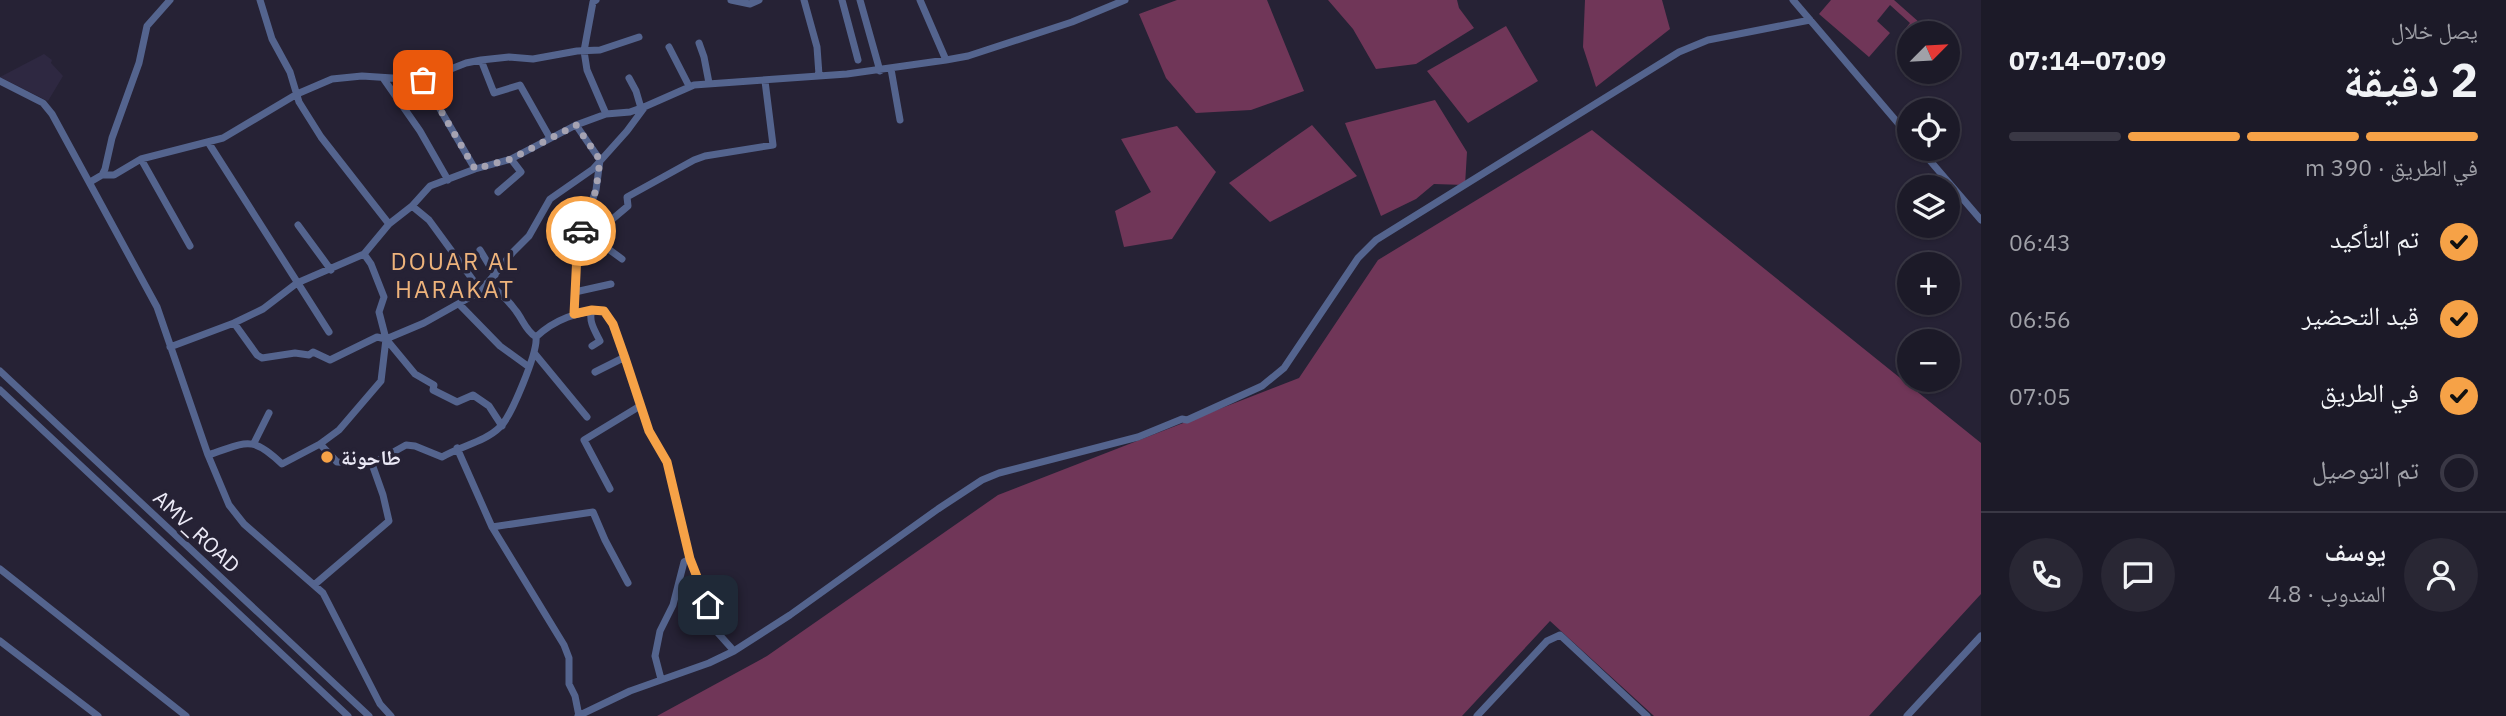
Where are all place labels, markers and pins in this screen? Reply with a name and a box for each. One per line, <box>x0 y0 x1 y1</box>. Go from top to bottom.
pin <box>393 50 453 110</box>
place label: طاحونة <box>341 443 401 471</box>
marker: طاحونة <box>319 449 335 465</box>
pin <box>678 575 738 635</box>

